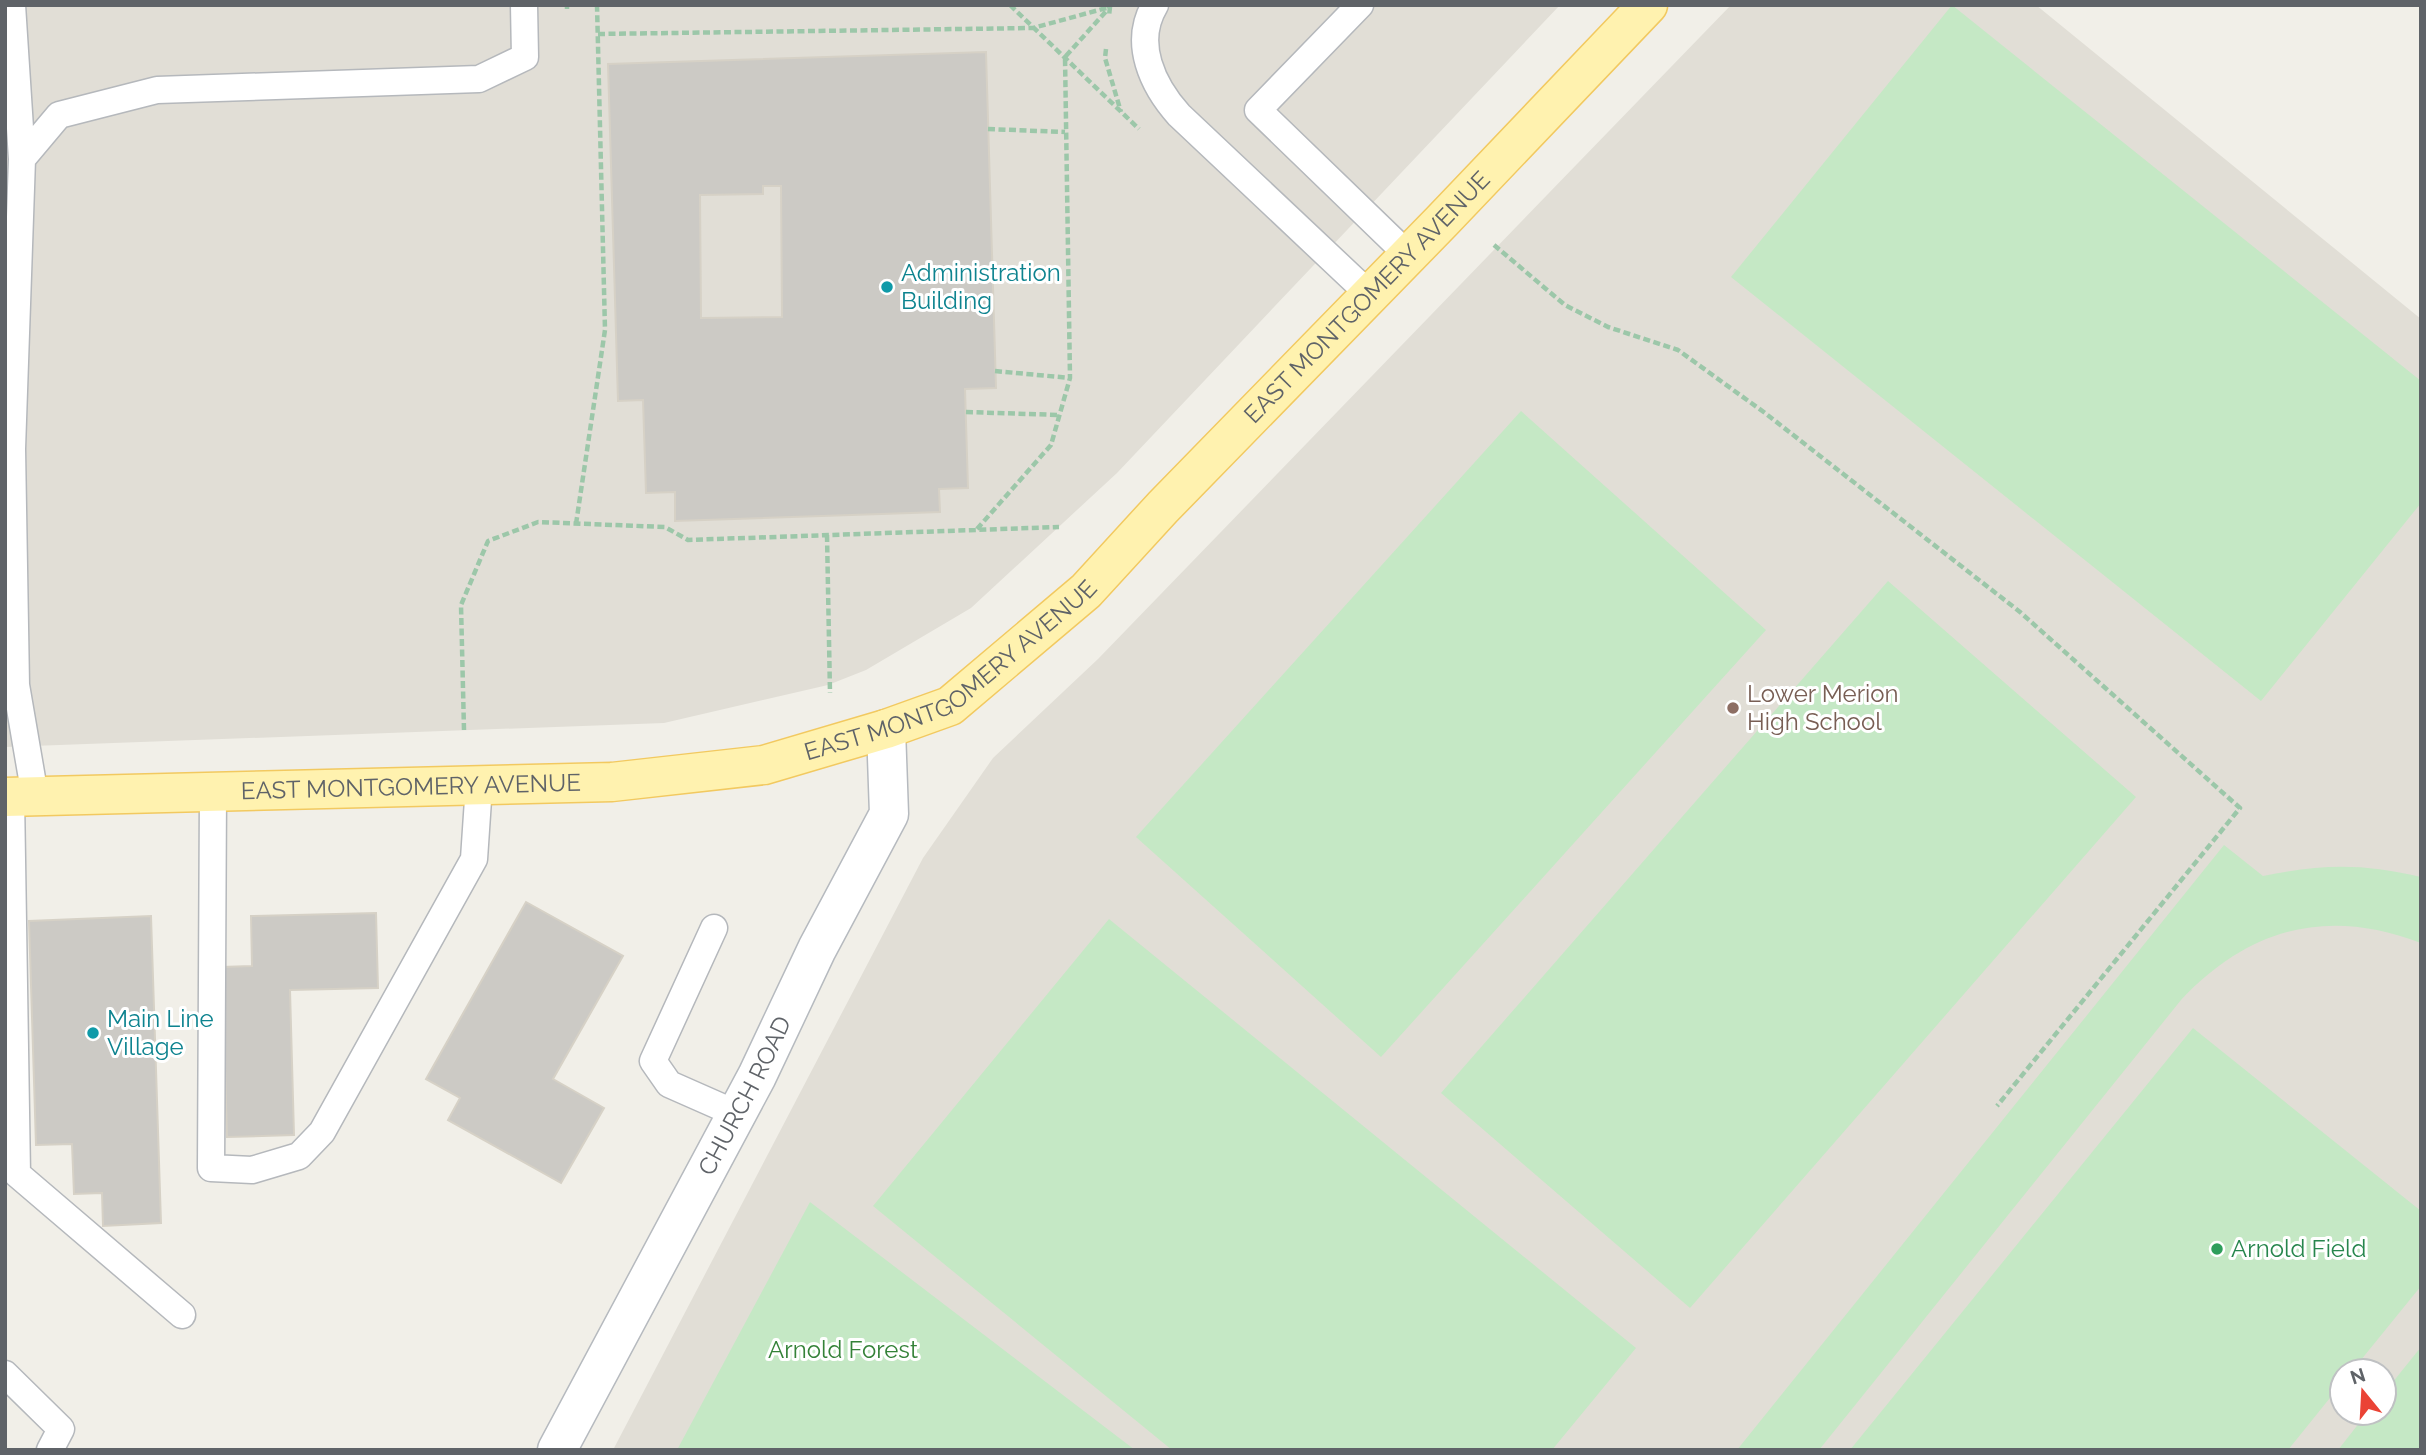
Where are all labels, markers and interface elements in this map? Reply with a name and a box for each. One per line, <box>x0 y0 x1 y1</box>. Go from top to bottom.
street label: EAST MONTGOMERY AVENUE <box>1238 165 1496 429</box>
place label: Administration Building <box>901 258 1061 315</box>
marker: Administration Building <box>879 279 895 295</box>
street label: EAST MONTGOMERY AVENUE <box>801 574 1103 766</box>
place label: Lower Merion High School <box>1747 679 1899 736</box>
marker: Lower Merion High School <box>1725 700 1741 716</box>
street label: EAST MONTGOMERY AVENUE <box>241 768 581 805</box>
place label: Main Line Village <box>107 1004 214 1061</box>
street label: CHURCH ROAD <box>692 1011 797 1180</box>
marker: Main Line Village <box>85 1025 101 1041</box>
place label: Arnold Field <box>2231 1234 2366 1263</box>
marker: Arnold Field <box>2209 1241 2225 1257</box>
park label: Arnold Forest <box>768 1335 918 1364</box>
north arrow <box>2328 1357 2398 1427</box>
text: N <box>2347 1363 2368 1389</box>

